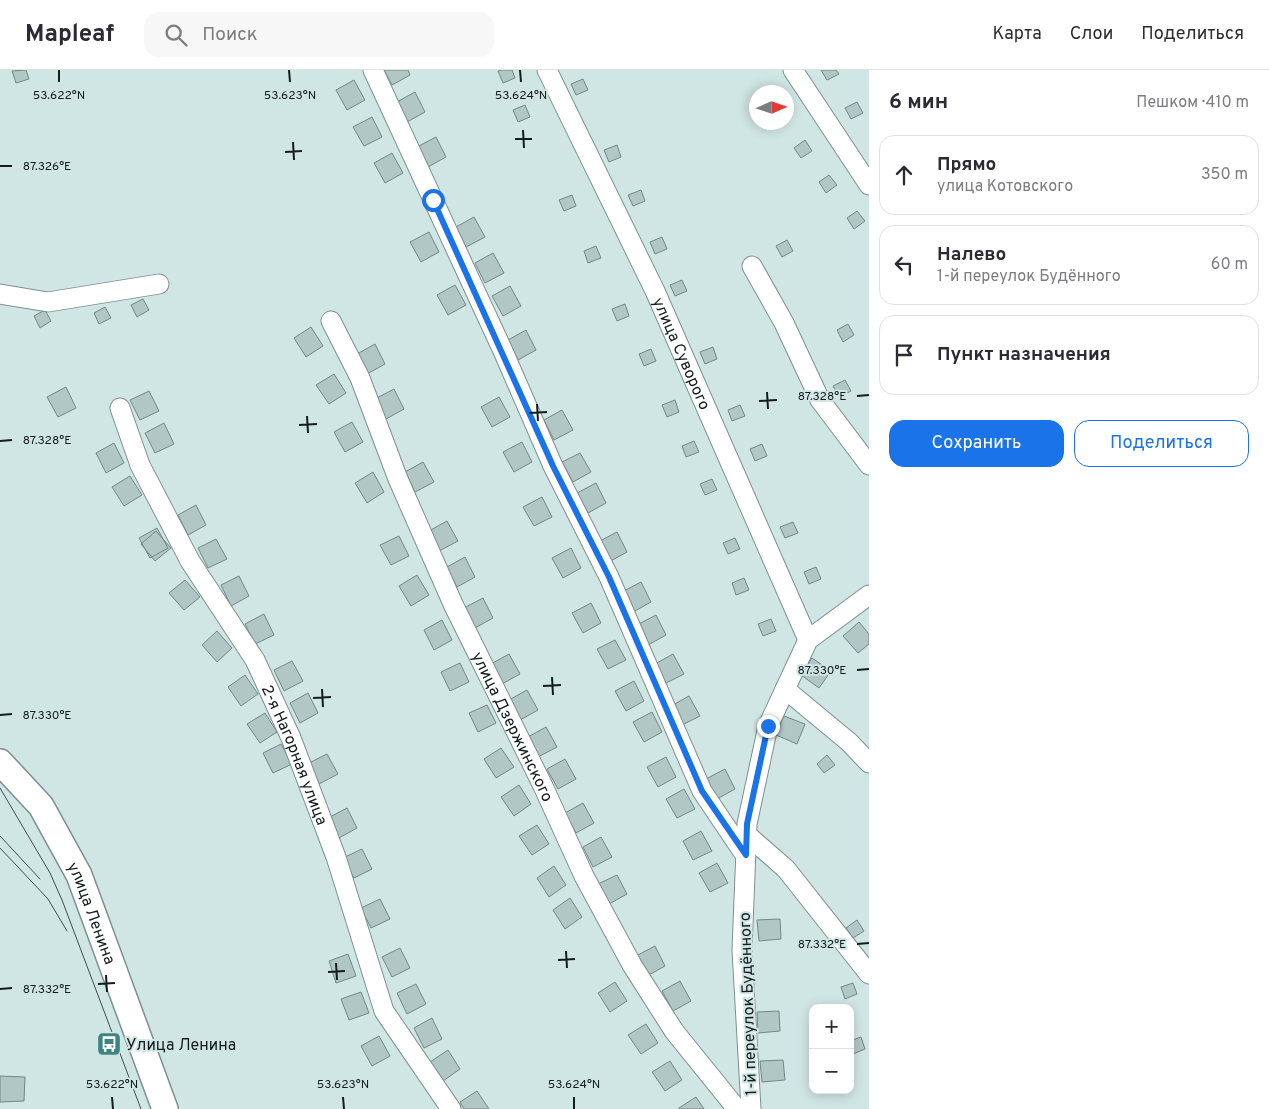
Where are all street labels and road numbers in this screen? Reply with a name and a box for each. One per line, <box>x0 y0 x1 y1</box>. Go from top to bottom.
street label: улица Суворого <box>647 295 714 413</box>
street label: улица Дзержинского <box>466 649 557 805</box>
street label: 2-я Нагорная улица <box>256 682 331 828</box>
street label: улица Ленина <box>62 859 119 967</box>
street label: 1-й переулок Будённого <box>736 912 762 1096</box>

